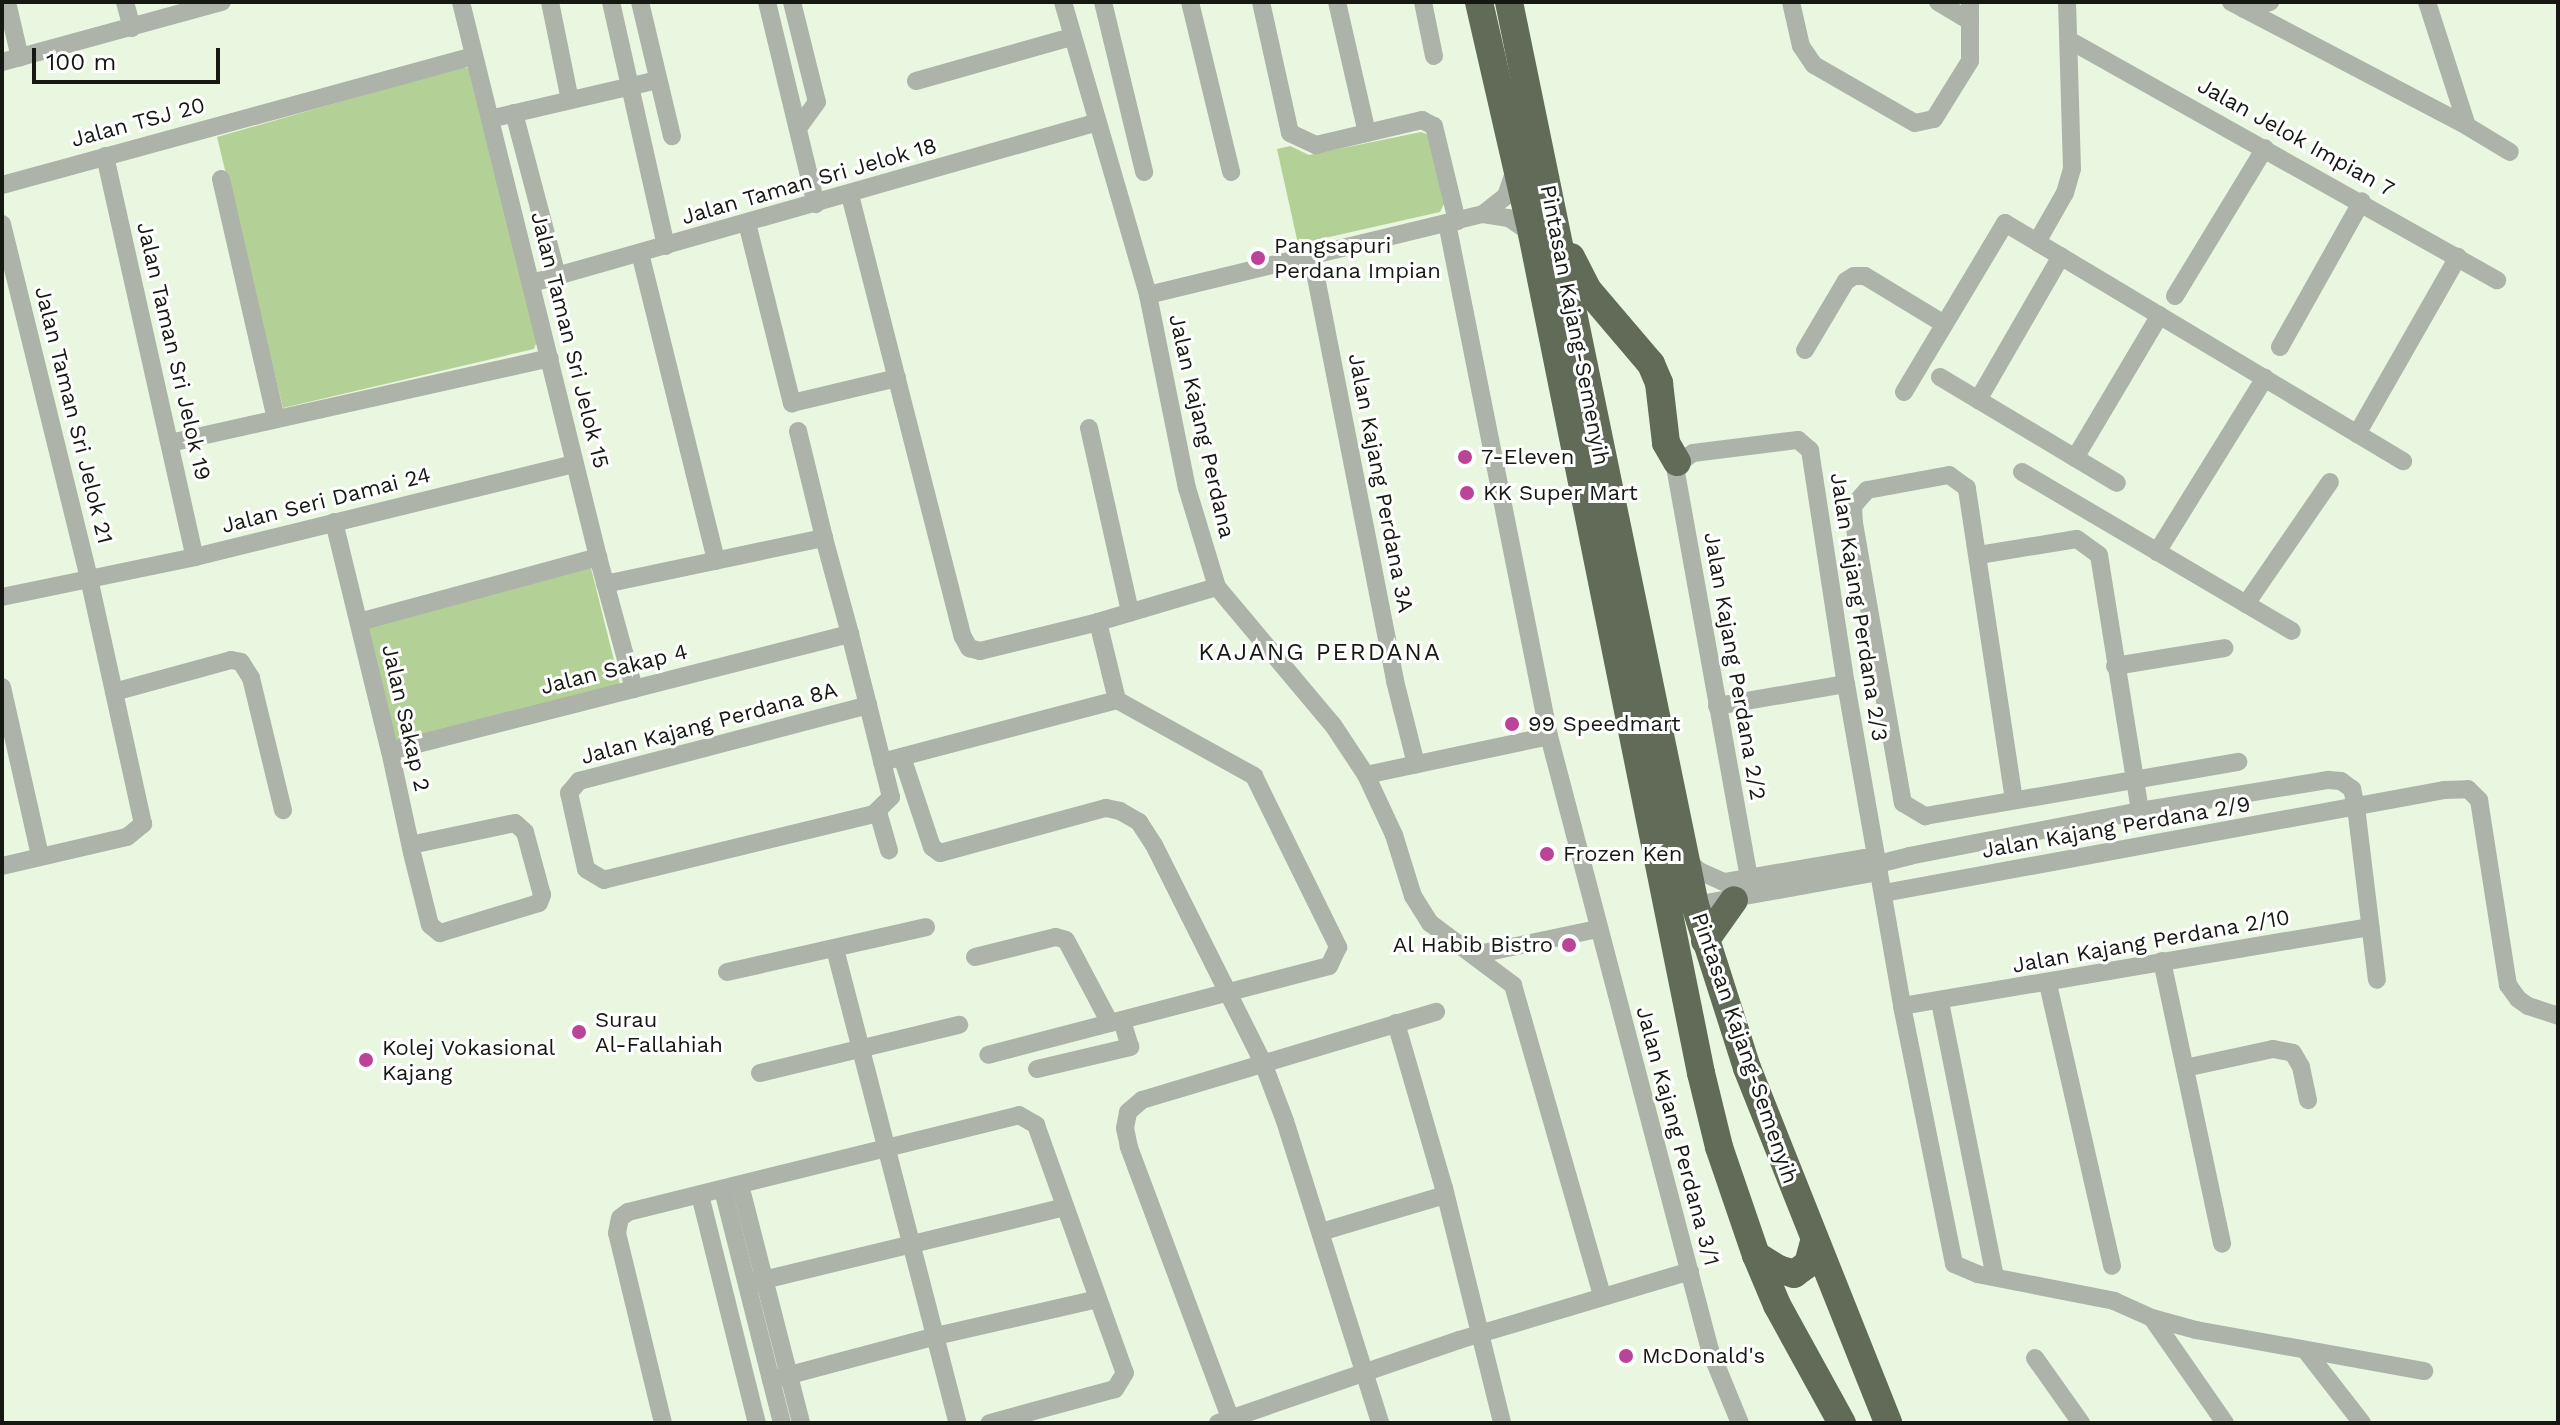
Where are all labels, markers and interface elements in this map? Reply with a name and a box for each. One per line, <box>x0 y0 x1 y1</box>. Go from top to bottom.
scale bar <box>36 32 224 82</box>
text: 100 m <box>46 48 116 76</box>
street label: Jalan Jelok Impian 7 <box>2192 71 2400 203</box>
street label: Jalan TSJ 20 <box>68 91 208 153</box>
street label: Jalan Taman Sri Jelok 18 <box>677 132 941 230</box>
street label: Pintasan Kajang-Semenyih <box>1535 183 1615 467</box>
street label: Jalan Taman Sri Jelok 15 <box>525 208 615 472</box>
street label: Jalan Taman Sri Jelok 19 <box>131 218 217 484</box>
place label: Pangsapuri Perdana Impian <box>1274 232 1441 284</box>
marker: Pangsapuri Perdana Impian <box>1249 249 1267 267</box>
street label: Jalan Taman Sri Jelok 21 <box>29 283 119 547</box>
street label: Jalan Kajang Perdana <box>1163 311 1241 541</box>
street label: Jalan Kajang Perdana 3A <box>1343 351 1419 615</box>
place label: 7-Eleven <box>1481 444 1574 470</box>
marker: 7-Eleven <box>1456 448 1474 466</box>
street label: Jalan Seri Damai 24 <box>219 461 433 539</box>
street label: Jalan Kajang Perdana 2/3 <box>1825 471 1893 743</box>
place label: KK Super Mart <box>1483 480 1639 506</box>
marker: KK Super Mart <box>1458 484 1476 502</box>
street label: Jalan Kajang Perdana 2/2 <box>1698 530 1772 802</box>
street label: Jalan Sakap 4 <box>538 638 690 700</box>
district label: KAJANG PERDANA <box>1198 639 1442 667</box>
street label: Jalan Sakap 2 <box>376 642 436 794</box>
street label: Jalan Kajang Perdana 8A <box>578 676 840 770</box>
place label: 99 Speedmart <box>1528 711 1681 737</box>
marker: 99 Speedmart <box>1503 715 1521 733</box>
street label: Jalan Kajang Perdana 2/9 <box>1979 790 2253 864</box>
place label: Frozen Ken <box>1563 841 1682 867</box>
marker: Frozen Ken <box>1538 845 1556 863</box>
street label: Jalan Kajang Perdana 2/10 <box>2010 904 2292 978</box>
street label: Pintasan Kajang-Semenyih <box>1686 909 1804 1187</box>
place label: Al Habib Bistro <box>1392 932 1553 958</box>
marker: Al Habib Bistro <box>1560 936 1578 954</box>
street label: Jalan Kajang Perdana 3/1 <box>1631 1003 1725 1269</box>
place label: Surau Al-Fallahiah <box>595 1006 723 1058</box>
marker: Surau Al-Fallahiah <box>570 1023 588 1041</box>
place label: Kolej Vokasional Kajang <box>382 1034 556 1086</box>
marker: Kolej Vokasional Kajang <box>357 1051 375 1069</box>
place label: McDonald's <box>1642 1343 1765 1369</box>
marker: McDonald's <box>1617 1347 1635 1365</box>

